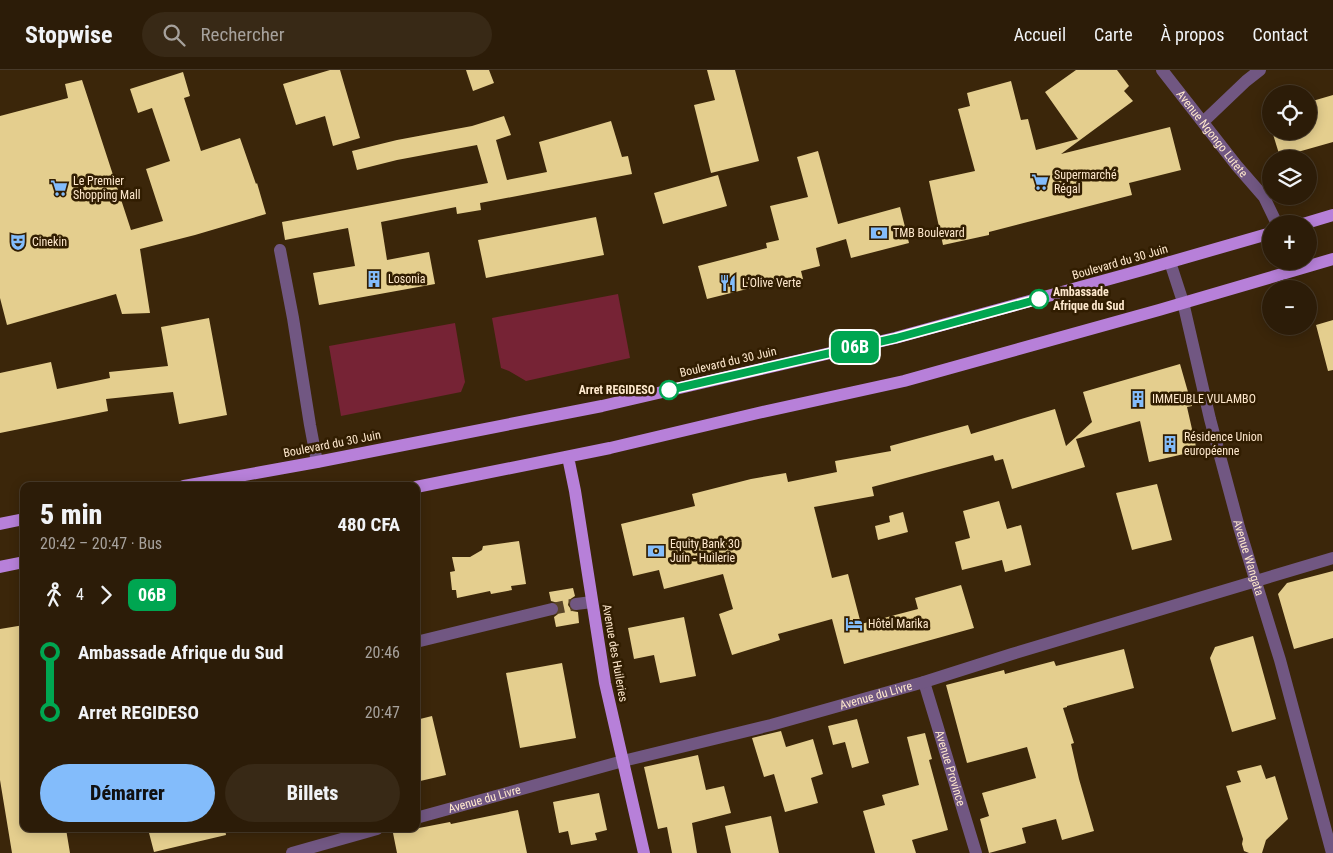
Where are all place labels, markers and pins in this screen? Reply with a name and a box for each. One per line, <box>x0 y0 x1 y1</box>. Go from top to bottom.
place label: Supermarché Régal <box>1054 168 1117 196</box>
supermarket icon: Supermarché Régal <box>1030 172 1050 192</box>
place label: Le Premier Shopping Mall <box>73 174 140 202</box>
supermarket icon: Le Premier Shopping Mall <box>49 178 69 198</box>
bank icon: TMB Boulevard <box>869 223 889 243</box>
place label: TMB Boulevard <box>893 226 965 240</box>
theatre icon: Cinekin <box>8 232 28 252</box>
place label: Cinekin <box>32 235 67 249</box>
building icon: Losonia <box>364 269 384 289</box>
place label: Losonia <box>388 272 426 286</box>
restaurant icon: L'Olive Verte <box>718 273 738 293</box>
place label: L'Olive Verte <box>742 276 802 290</box>
place label: Ambassade Afrique du Sud <box>1053 285 1124 313</box>
marker: Ambassade Afrique du Sud <box>1029 289 1049 309</box>
marker: Arret REGIDESO <box>659 380 679 400</box>
place label: Arret REGIDESO <box>579 383 655 397</box>
building icon: IMMEUBLE VULAMBO <box>1128 389 1148 409</box>
place label: IMMEUBLE VULAMBO <box>1152 392 1256 406</box>
place label: Résidence Union européenne <box>1184 430 1263 458</box>
building icon: Résidence Union européenne <box>1160 434 1180 454</box>
place label: Equity Bank 30 Juin - Huilerie <box>670 537 740 565</box>
bank icon: Equity Bank 30 Juin - Huilerie <box>646 541 666 561</box>
hotel icon: Hôtel Marika <box>844 614 864 634</box>
place label: Hôtel Marika <box>868 617 929 631</box>

